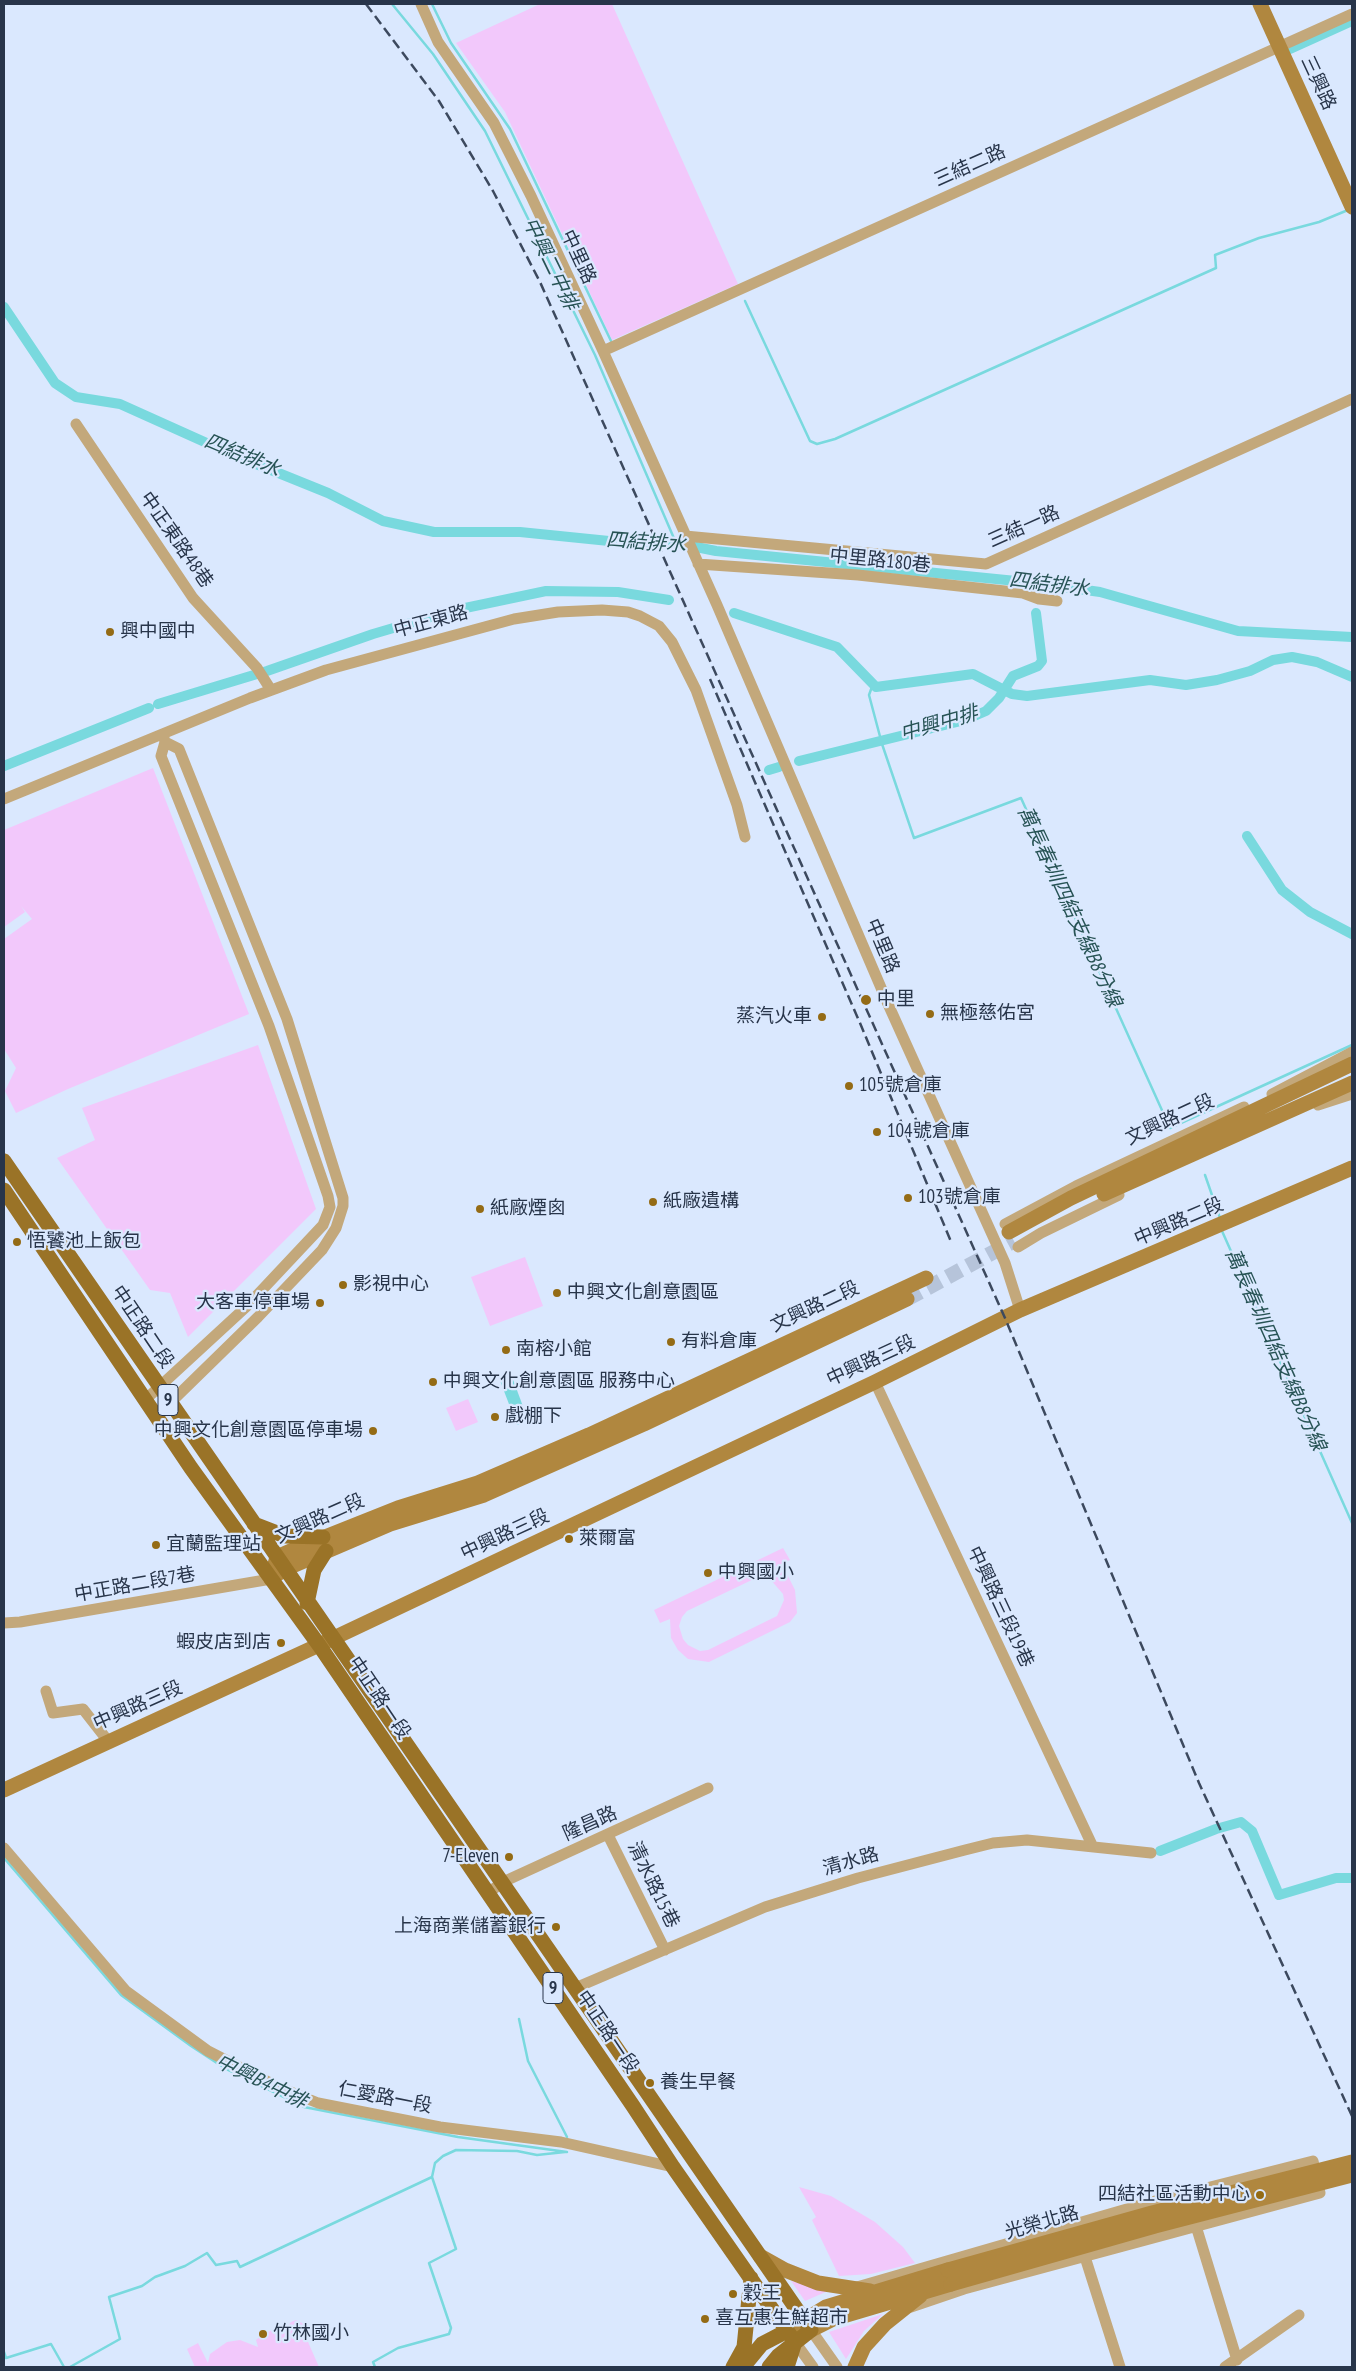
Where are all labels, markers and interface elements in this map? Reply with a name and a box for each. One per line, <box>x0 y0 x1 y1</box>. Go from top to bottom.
street label: 三興路 <box>1296 52 1340 114</box>
street label: 三結二路 <box>931 140 1009 192</box>
water label: 中興二中排 <box>517 214 583 314</box>
street label: 中里路 <box>556 226 600 288</box>
water label: 四結排水 <box>200 429 284 483</box>
street label: 中正東路48巷 <box>135 488 217 592</box>
street label: 三結一路 <box>985 501 1063 553</box>
water label: 四結排水 <box>605 528 687 558</box>
street label: 中里路180巷 <box>828 544 932 578</box>
water label: 四結排水 <box>1008 568 1090 602</box>
street label: 中正東路 <box>391 601 471 643</box>
place label: 興中國中 <box>120 621 196 643</box>
marker: 興中國中 <box>104 626 116 638</box>
water label: 中興中排 <box>897 701 981 747</box>
water label: 萬長春圳四結支線B8分線 <box>1012 803 1126 1011</box>
street label: 中里路 <box>860 915 904 977</box>
place label: 中里 <box>877 989 915 1011</box>
marker: 中里 <box>859 993 873 1007</box>
place label: 無極慈佑宮 <box>940 1003 1035 1025</box>
place label: 蒸汽火車 <box>736 1006 812 1028</box>
marker: 無極慈佑宮 <box>924 1008 936 1020</box>
marker: 蒸汽火車 <box>816 1011 828 1023</box>
place label: 105號倉庫 <box>859 1075 942 1097</box>
marker: 105號倉庫 <box>843 1080 855 1092</box>
street label: 文興路二段 <box>1122 1090 1218 1150</box>
place label: 104號倉庫 <box>887 1121 970 1143</box>
marker: 104號倉庫 <box>871 1126 883 1138</box>
place label: 103號倉庫 <box>918 1187 1001 1209</box>
place label: 紙廠遺構 <box>663 1191 739 1213</box>
marker: 103號倉庫 <box>902 1192 914 1204</box>
street label: 中興路二段 <box>1131 1193 1227 1251</box>
marker: 紙廠遺構 <box>647 1196 659 1208</box>
place label: 紙廠煙囪 <box>490 1198 566 1220</box>
marker: 紙廠煙囪 <box>474 1203 486 1215</box>
place label: 悟饕池上飯包 <box>27 1231 141 1253</box>
marker: 悟饕池上飯包 <box>11 1236 23 1248</box>
water label: 萬長春圳四結支線B8分線 <box>1220 1245 1330 1455</box>
place label: 影視中心 <box>353 1274 429 1296</box>
street label: 文興路二段 <box>767 1277 863 1337</box>
marker: 影視中心 <box>337 1279 349 1291</box>
street label: 中正路二段 <box>106 1281 178 1373</box>
place label: 中興文化創意園區 <box>567 1282 719 1304</box>
marker: 中興文化創意園區 <box>551 1287 563 1299</box>
place label: 大客車停車場 <box>196 1292 310 1314</box>
marker: 大客車停車場 <box>314 1297 326 1309</box>
place label: 有料倉庫 <box>681 1331 757 1353</box>
street label: 中興路三段 <box>823 1331 919 1391</box>
marker: 有料倉庫 <box>665 1336 677 1348</box>
place label: 南榕小館 <box>516 1339 592 1361</box>
marker: 南榕小館 <box>500 1344 512 1356</box>
place label: 中興文化創意園區 服務中心 <box>443 1371 675 1393</box>
marker: 中興文化創意園區 服務中心 <box>427 1376 439 1388</box>
road number: 9 <box>158 1384 178 1416</box>
place label: 戲棚下 <box>505 1406 562 1428</box>
marker: 戲棚下 <box>489 1411 501 1423</box>
place label: 中興文化創意園區停車場 <box>154 1420 363 1442</box>
marker: 中興文化創意園區停車場 <box>367 1425 379 1437</box>
street label: 文興路二段 <box>272 1489 368 1549</box>
street label: 中興路三段 <box>457 1505 553 1565</box>
place label: 萊爾富 <box>579 1528 636 1550</box>
marker: 萊爾富 <box>563 1533 575 1545</box>
place label: 宜蘭監理站 <box>166 1534 261 1556</box>
marker: 宜蘭監理站 <box>150 1539 162 1551</box>
street label: 中興路三段19巷 <box>962 1543 1038 1671</box>
place label: 中興國小 <box>718 1562 794 1584</box>
street label: 中正路二段7巷 <box>73 1563 197 1607</box>
marker: 中興國小 <box>702 1567 714 1579</box>
place label: 蝦皮店到店 <box>176 1632 271 1654</box>
marker: 蝦皮店到店 <box>275 1637 287 1649</box>
street label: 中正路一段 <box>343 1652 415 1744</box>
street label: 中興路三段 <box>90 1676 186 1736</box>
street label: 隆昌路 <box>559 1802 621 1846</box>
street label: 清水路15巷 <box>622 1838 684 1932</box>
street label: 清水路 <box>820 1843 882 1881</box>
place label: 7-Eleven <box>442 1846 499 1868</box>
marker: 7-Eleven <box>503 1851 515 1863</box>
place label: 上海商業儲蓄銀行 <box>394 1916 546 1938</box>
marker: 上海商業儲蓄銀行 <box>550 1921 562 1933</box>
road number: 9 <box>543 1972 563 2004</box>
street label: 中正路一段 <box>571 1986 643 2078</box>
water label: 中興B4中排 <box>212 2050 310 2114</box>
place label: 養生早餐 <box>660 2072 736 2094</box>
marker: 養生早餐 <box>644 2077 656 2089</box>
street label: 仁愛路一段 <box>336 2078 434 2118</box>
place label: 四結社區活動中心 <box>1098 2184 1250 2206</box>
marker: 四結社區活動中心 <box>1254 2189 1266 2201</box>
street label: 光榮北路 <box>1002 2202 1082 2244</box>
place label: 穀王 <box>743 2283 781 2305</box>
marker: 穀王 <box>727 2288 739 2300</box>
place label: 喜互惠生鮮超市 <box>715 2308 848 2330</box>
marker: 喜互惠生鮮超市 <box>699 2313 711 2325</box>
place label: 竹林國小 <box>273 2323 349 2345</box>
marker: 竹林國小 <box>257 2328 269 2340</box>

